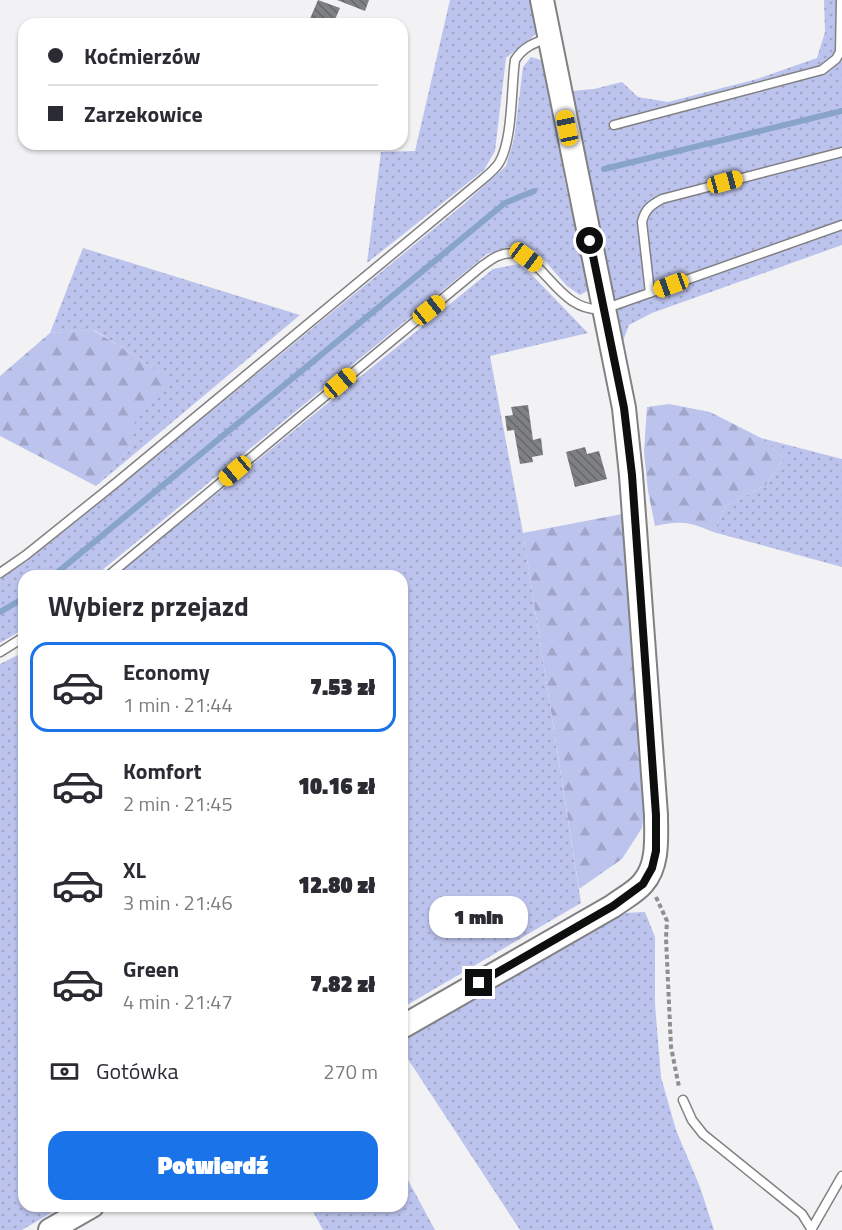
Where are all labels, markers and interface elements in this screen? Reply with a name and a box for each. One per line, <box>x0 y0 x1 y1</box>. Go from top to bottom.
text: Koćmierzów <box>84 39 200 73</box>
text: Zarzekowice <box>84 97 203 131</box>
car <box>554 109 580 147</box>
car <box>705 169 745 195</box>
route start <box>576 227 603 254</box>
car <box>506 239 546 275</box>
car <box>651 270 691 300</box>
car <box>409 292 449 328</box>
car <box>320 365 360 401</box>
car <box>215 453 255 489</box>
text: Wybierz przejazd <box>48 585 249 626</box>
text: Economy <box>123 655 210 689</box>
icon: car <box>51 660 105 714</box>
text: 7.53 zł <box>310 670 375 704</box>
text: 1 min · 21:44 <box>123 689 233 720</box>
text: Komfort <box>123 754 202 788</box>
icon: car <box>51 759 105 813</box>
text: 10.16 zł <box>298 769 375 803</box>
text: 2 min · 21:45 <box>123 788 233 819</box>
text: XL <box>123 853 146 887</box>
icon: car <box>51 858 105 912</box>
text: 12.80 zł <box>298 868 375 902</box>
text: 3 min · 21:46 <box>123 887 233 918</box>
callout: 1 min <box>430 896 528 938</box>
text: 1 min <box>454 901 503 932</box>
text: Green <box>123 952 179 986</box>
icon: car <box>51 957 105 1011</box>
text: 7.82 zł <box>310 967 375 1001</box>
route end <box>465 969 492 996</box>
text: 4 min · 21:47 <box>123 986 233 1017</box>
text: Gotówka <box>96 1054 179 1088</box>
icon: cash <box>48 1055 81 1088</box>
text: 270 m <box>323 1056 378 1087</box>
button: Potwierdź <box>48 1131 378 1200</box>

